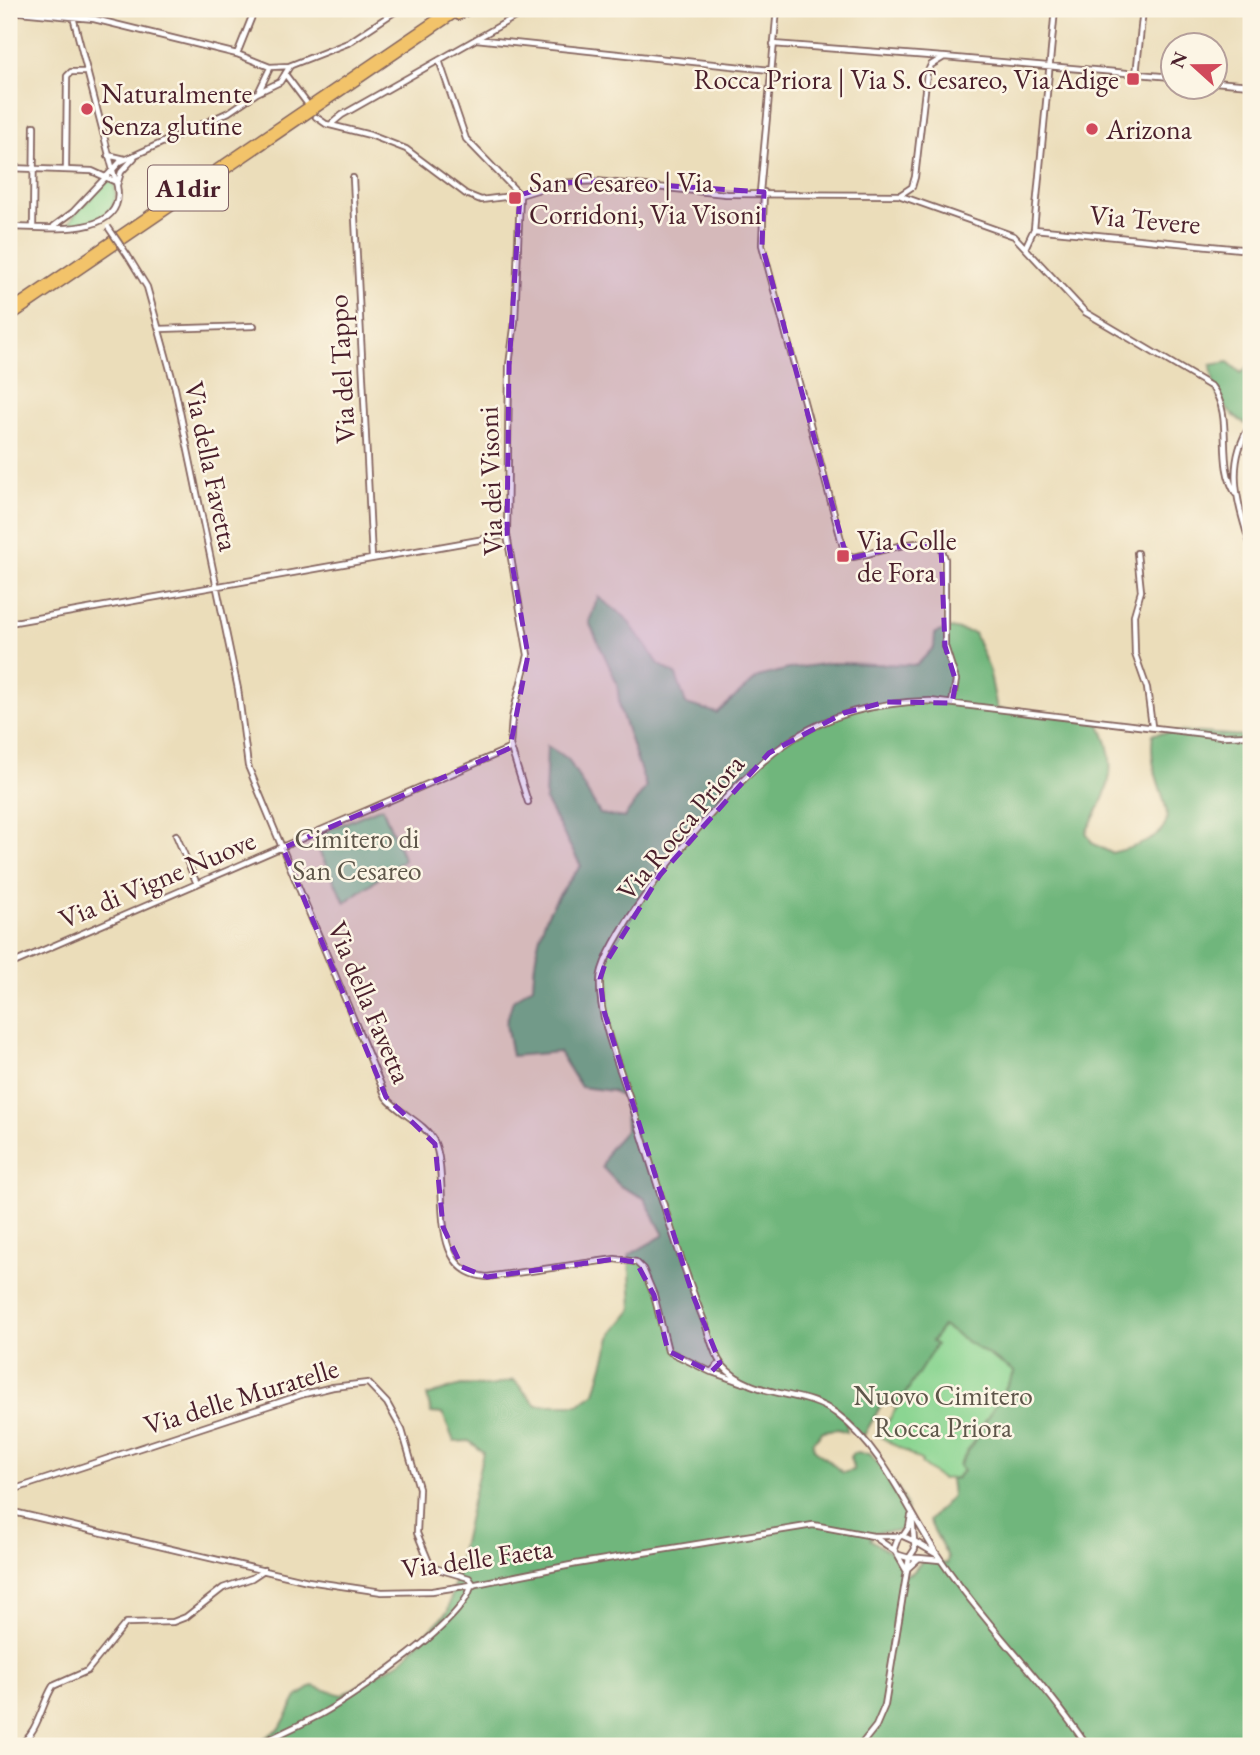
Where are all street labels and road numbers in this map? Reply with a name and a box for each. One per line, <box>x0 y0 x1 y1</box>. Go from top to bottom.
road number: A1dir <box>148 166 228 210</box>
street label: Via Tevere <box>1088 196 1202 242</box>
street label: Via del Tappo <box>319 294 363 444</box>
street label: Via della Favetta <box>176 378 248 555</box>
street label: Via dei Visoni <box>469 406 511 556</box>
street label: Via Rocca Priora <box>608 746 752 908</box>
street label: Via di Vigne Nuove <box>53 821 261 937</box>
street label: Via della Favetta <box>320 916 421 1089</box>
street label: Via delle Muratelle <box>139 1349 343 1443</box>
street label: Via delle Faeta <box>399 1529 556 1586</box>

